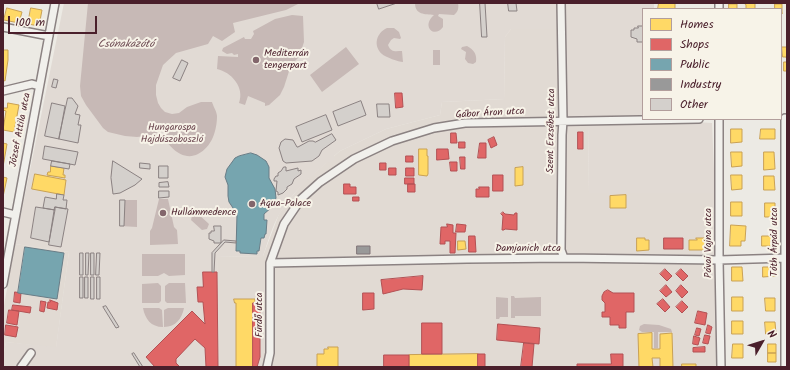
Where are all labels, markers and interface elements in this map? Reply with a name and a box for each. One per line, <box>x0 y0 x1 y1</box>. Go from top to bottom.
scale bar <box>10 8 99 34</box>
legend <box>642 8 782 120</box>
text: 100 m <box>15 13 45 32</box>
text: Homes <box>680 15 714 34</box>
text: Shops <box>680 35 709 54</box>
water label: Csónakázótó <box>98 38 154 52</box>
place label: Mediterrán tengerpart <box>264 48 309 72</box>
marker: Mediterrán tengerpart <box>251 55 261 65</box>
text: Public <box>680 55 710 74</box>
text: Industry <box>680 75 721 94</box>
street label: Szent Erzsébet utca <box>545 88 559 174</box>
street label: József Attila utca <box>8 92 34 168</box>
text: Other <box>680 95 708 114</box>
street label: Gábor Áron utca <box>455 106 525 122</box>
park label: Hungarospa Hajdúszoboszló <box>141 122 203 146</box>
place label: Aqua-Palace <box>260 198 311 210</box>
marker: Aqua-Palace <box>247 199 257 209</box>
place label: Hullámmedence <box>171 207 236 219</box>
marker: Hullámmedence <box>158 208 168 218</box>
street label: Pávai Vajna utca <box>703 208 715 278</box>
street label: Tóth Árpád utca <box>769 208 781 276</box>
street label: Damjanich utca <box>495 243 561 255</box>
street label: Fürdő utca <box>254 293 266 337</box>
north arrow <box>742 322 782 362</box>
text: N <box>762 326 781 343</box>

